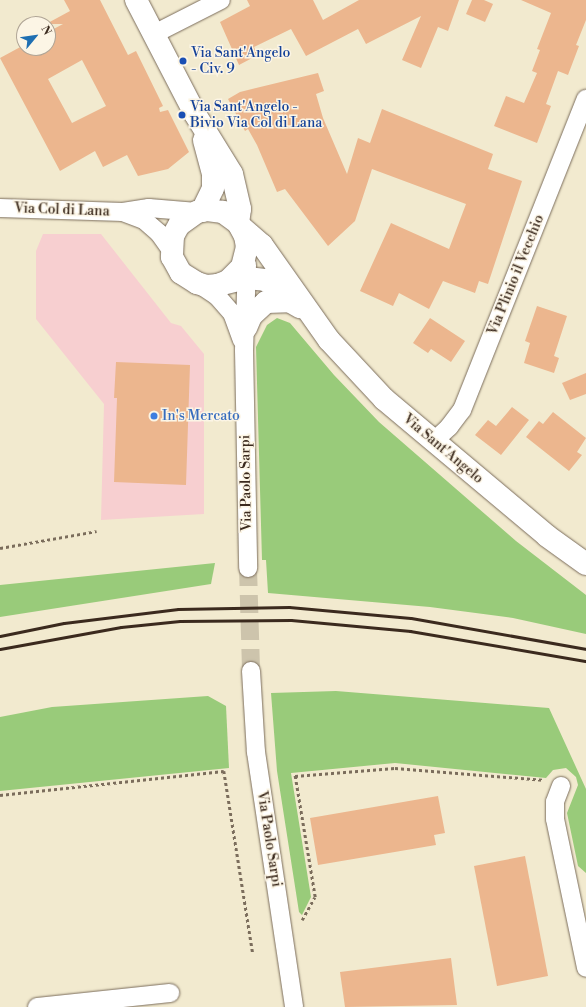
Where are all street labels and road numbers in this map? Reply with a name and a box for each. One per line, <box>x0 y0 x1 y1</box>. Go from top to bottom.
street label: Via Col di Lana <box>14 200 110 220</box>
street label: Via Plinio il Vecchio <box>484 212 548 338</box>
street label: Via Sant'Angelo <box>400 411 486 487</box>
street label: Via Paolo Sarpi <box>237 434 255 532</box>
street label: Via Paolo Sarpi <box>253 790 285 888</box>

